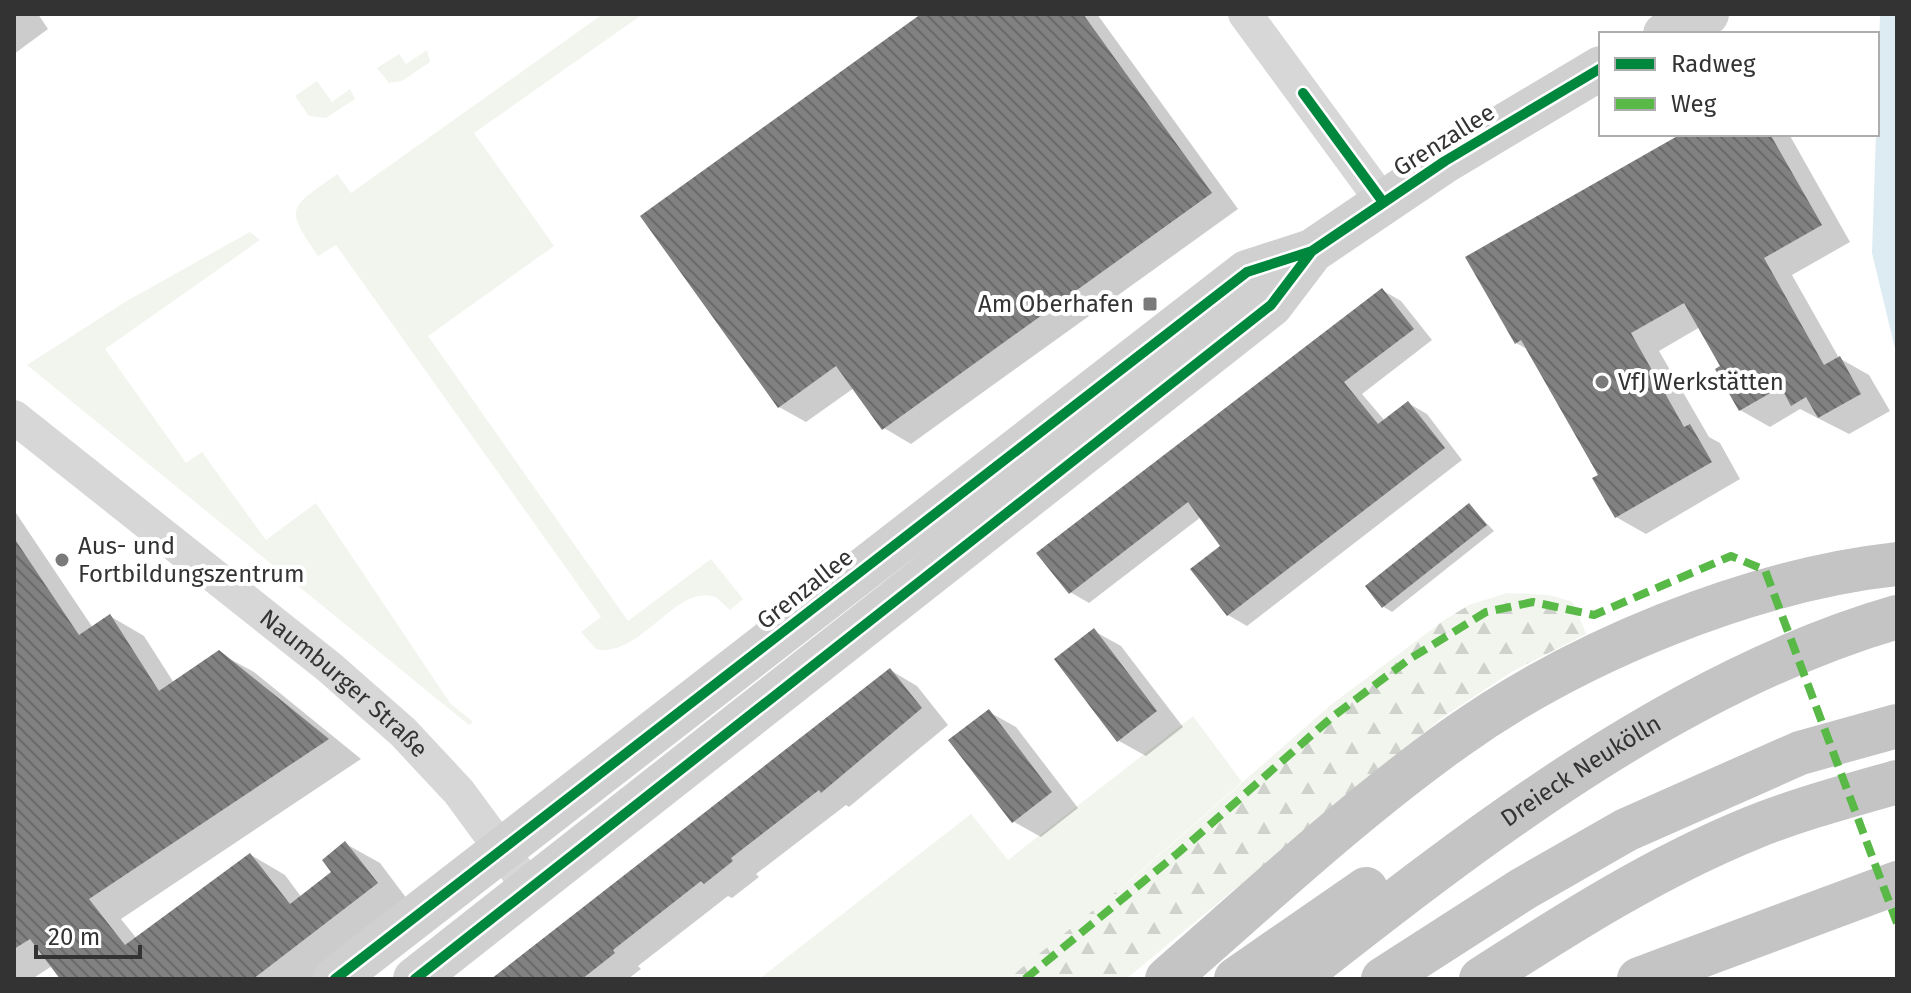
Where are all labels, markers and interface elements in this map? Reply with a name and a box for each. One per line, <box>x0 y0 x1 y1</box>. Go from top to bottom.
legend <box>1599 32 1879 136</box>
text: Radweg <box>1671 50 1756 78</box>
text: Weg <box>1671 90 1717 118</box>
street label: Grenzallee <box>1388 98 1500 182</box>
place label: Am Oberhafen <box>978 290 1134 318</box>
marker: Am Oberhafen <box>1141 295 1159 313</box>
place label: VfJ Werkstätten <box>1618 368 1784 396</box>
marker: VfJ Werkstätten <box>1593 373 1611 391</box>
place label: Aus- und Fortbildungszentrum <box>78 532 305 588</box>
street label: Grenzallee <box>752 543 858 635</box>
marker: Aus- und Fortbildungszentrum <box>53 551 71 569</box>
street label: Naumburger Straße <box>254 604 433 763</box>
street label: Dreieck Neukölln <box>1495 709 1666 833</box>
scale bar <box>36 909 140 959</box>
text: 20 m <box>48 923 100 951</box>

